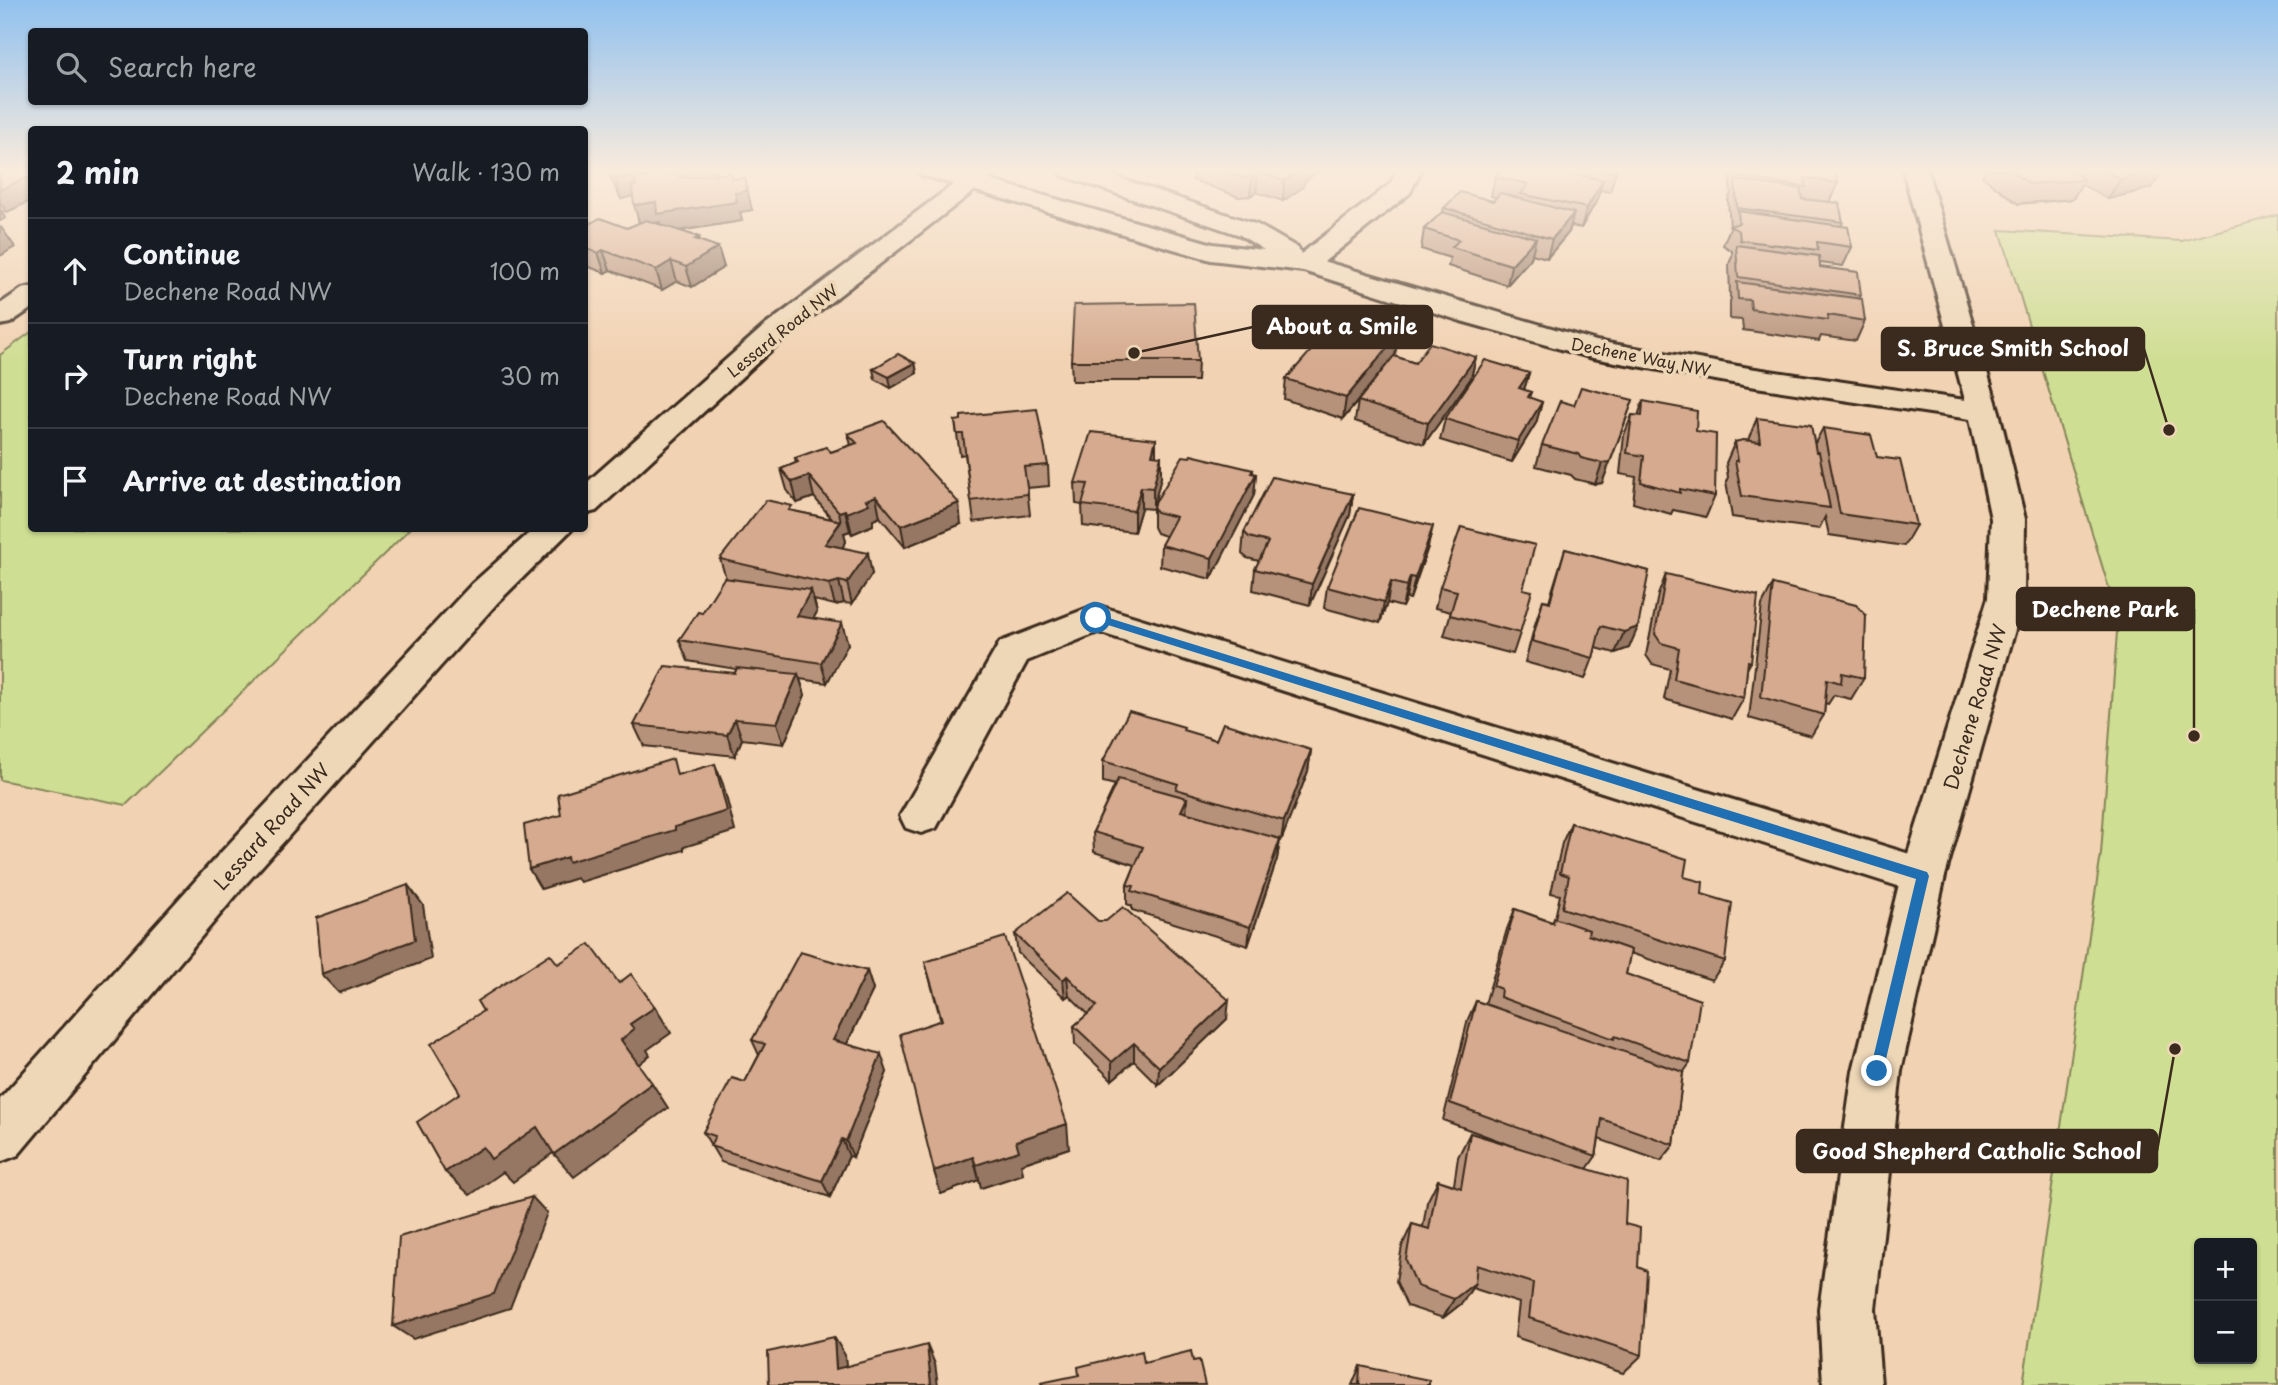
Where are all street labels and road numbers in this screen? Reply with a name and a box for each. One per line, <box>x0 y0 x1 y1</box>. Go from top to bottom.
street label: Lessard Road NW <box>721 278 843 382</box>
street label: Dechene Way NW <box>1569 331 1713 381</box>
street label: Dechene Road NW <box>1935 620 2013 794</box>
street label: Lessard Road NW <box>206 756 336 896</box>

